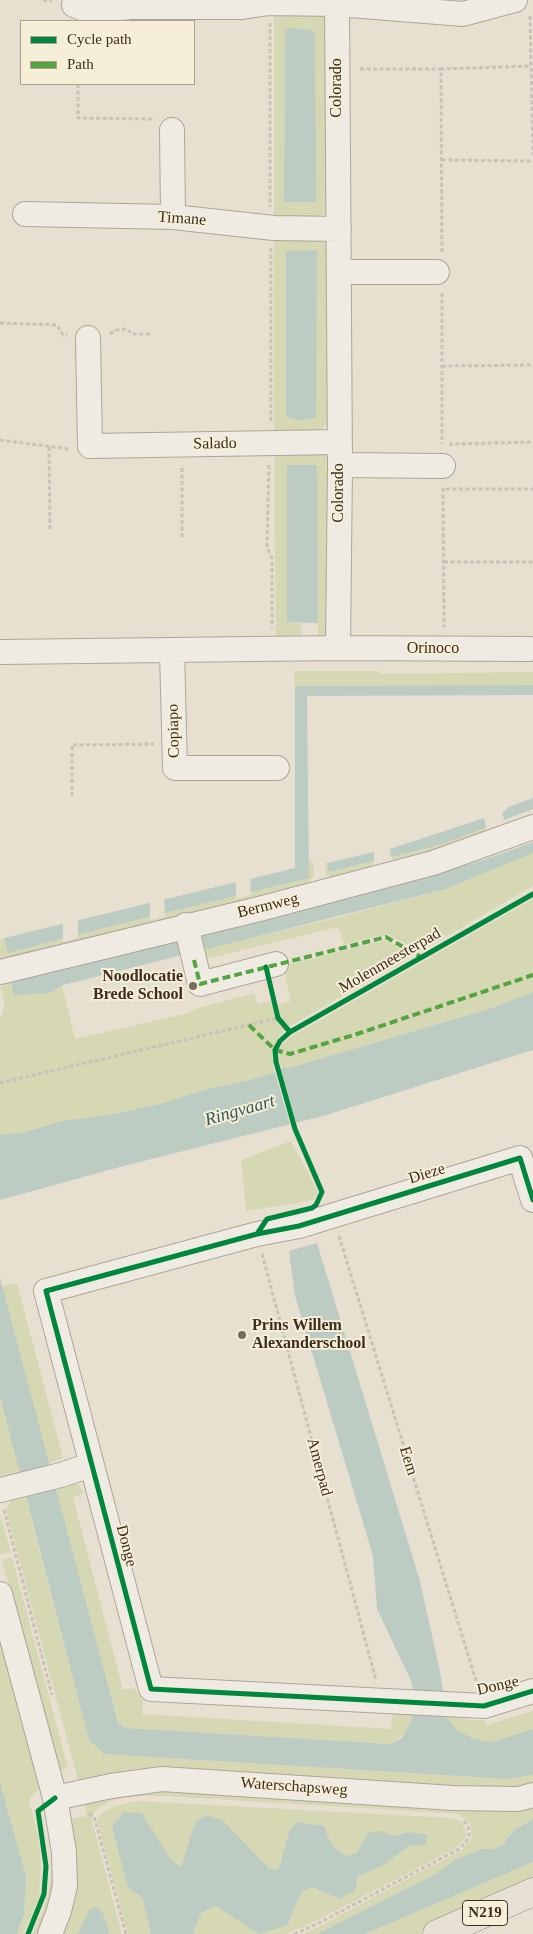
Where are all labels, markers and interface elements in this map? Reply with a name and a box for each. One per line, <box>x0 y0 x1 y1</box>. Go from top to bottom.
legend <box>20 20 195 85</box>
text: Cycle path <box>67 31 132 47</box>
text: Path <box>67 56 94 72</box>
street label: Colorado <box>327 58 347 118</box>
street label: Timane <box>157 208 207 230</box>
street label: Salado <box>193 434 237 454</box>
street label: Colorado <box>329 463 349 523</box>
street label: Orinoco <box>407 639 459 659</box>
street label: Copiapo <box>164 704 184 758</box>
street label: Bermweg <box>235 889 301 923</box>
street label: Molenmeesterpad <box>336 924 444 998</box>
place label: Noodlocatie Brede School <box>93 967 183 1005</box>
marker: Noodlocatie Brede School <box>187 980 199 992</box>
water label: Ringvaart <box>202 1091 278 1131</box>
street label: Dieze <box>406 1159 448 1189</box>
place label: Prins Willem Alexanderschool <box>252 1316 366 1354</box>
marker: Prins Willem Alexanderschool <box>236 1329 248 1341</box>
street label: Amerpad <box>302 1436 336 1498</box>
street label: Eem <box>395 1444 421 1478</box>
street label: Donge <box>111 1523 141 1569</box>
street label: Donge <box>475 1672 521 1700</box>
street label: Waterschapsweg <box>240 1774 348 1800</box>
road number: N219 <box>462 1900 508 1926</box>

